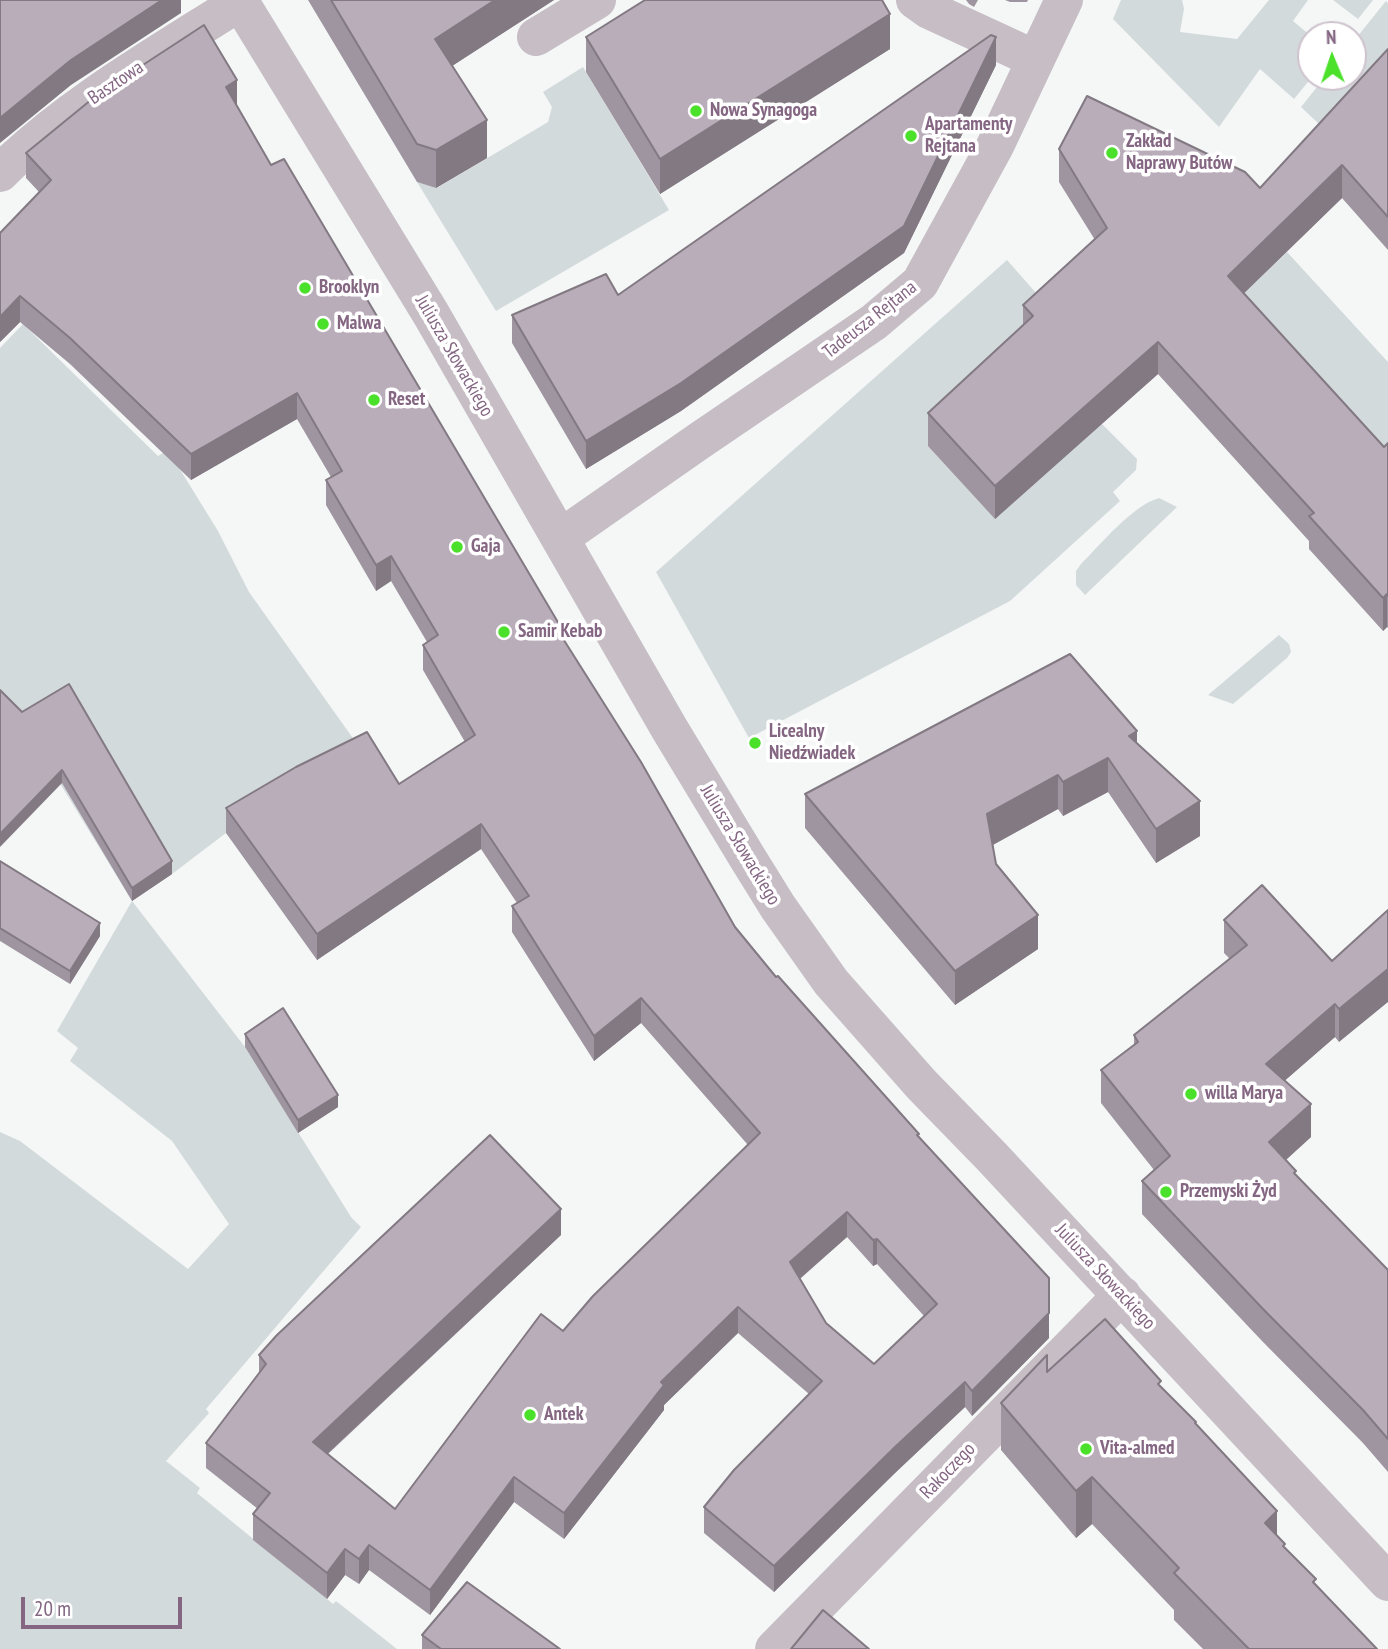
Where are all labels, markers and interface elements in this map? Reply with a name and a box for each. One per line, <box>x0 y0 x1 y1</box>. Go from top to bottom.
north arrow <box>1297 21 1367 91</box>
text: N <box>1326 25 1337 49</box>
street label: Basztowa <box>84 56 148 110</box>
place label: Nowa Synagoga <box>710 100 817 122</box>
marker: Nowa Synagoga <box>688 103 704 119</box>
place label: Apartamenty Rejtana <box>925 114 1012 158</box>
marker: Apartamenty Rejtana <box>903 128 919 144</box>
place label: Zakład Naprawy Butów <box>1126 131 1232 175</box>
marker: Zakład Naprawy Butów <box>1104 145 1120 161</box>
street label: Tadeusza Rejtana <box>819 276 921 364</box>
place label: Brooklyn <box>319 277 379 299</box>
marker: Brooklyn <box>297 280 313 296</box>
street label: Juliusza Słowackiego <box>410 291 498 421</box>
place label: Malwa <box>337 313 381 335</box>
marker: Malwa <box>315 316 331 332</box>
place label: Reset <box>388 389 425 411</box>
marker: Reset <box>366 392 382 408</box>
place label: Gaja <box>471 536 501 558</box>
marker: Gaja <box>449 539 465 555</box>
place label: Samir Kebab <box>518 621 602 643</box>
marker: Samir Kebab <box>496 624 512 640</box>
place label: Licealny Niedźwiadek <box>769 721 855 765</box>
marker: Licealny Niedźwiadek <box>747 735 763 751</box>
street label: Juliusza Słowackiego <box>695 781 785 909</box>
place label: willa Marya <box>1205 1083 1283 1105</box>
marker: willa Marya <box>1183 1086 1199 1102</box>
place label: Przemyski Żyd <box>1180 1181 1277 1203</box>
marker: Przemyski Żyd <box>1158 1184 1174 1200</box>
street label: Juliusza Słowackiego <box>1050 1219 1160 1335</box>
place label: Antek <box>544 1404 584 1426</box>
marker: Antek <box>522 1407 538 1423</box>
street label: Rakoczego <box>916 1438 980 1504</box>
place label: Vita-almed <box>1100 1438 1175 1460</box>
marker: Vita-almed <box>1078 1441 1094 1457</box>
scale bar <box>24 1582 186 1626</box>
text: 20 m <box>34 1595 71 1622</box>

